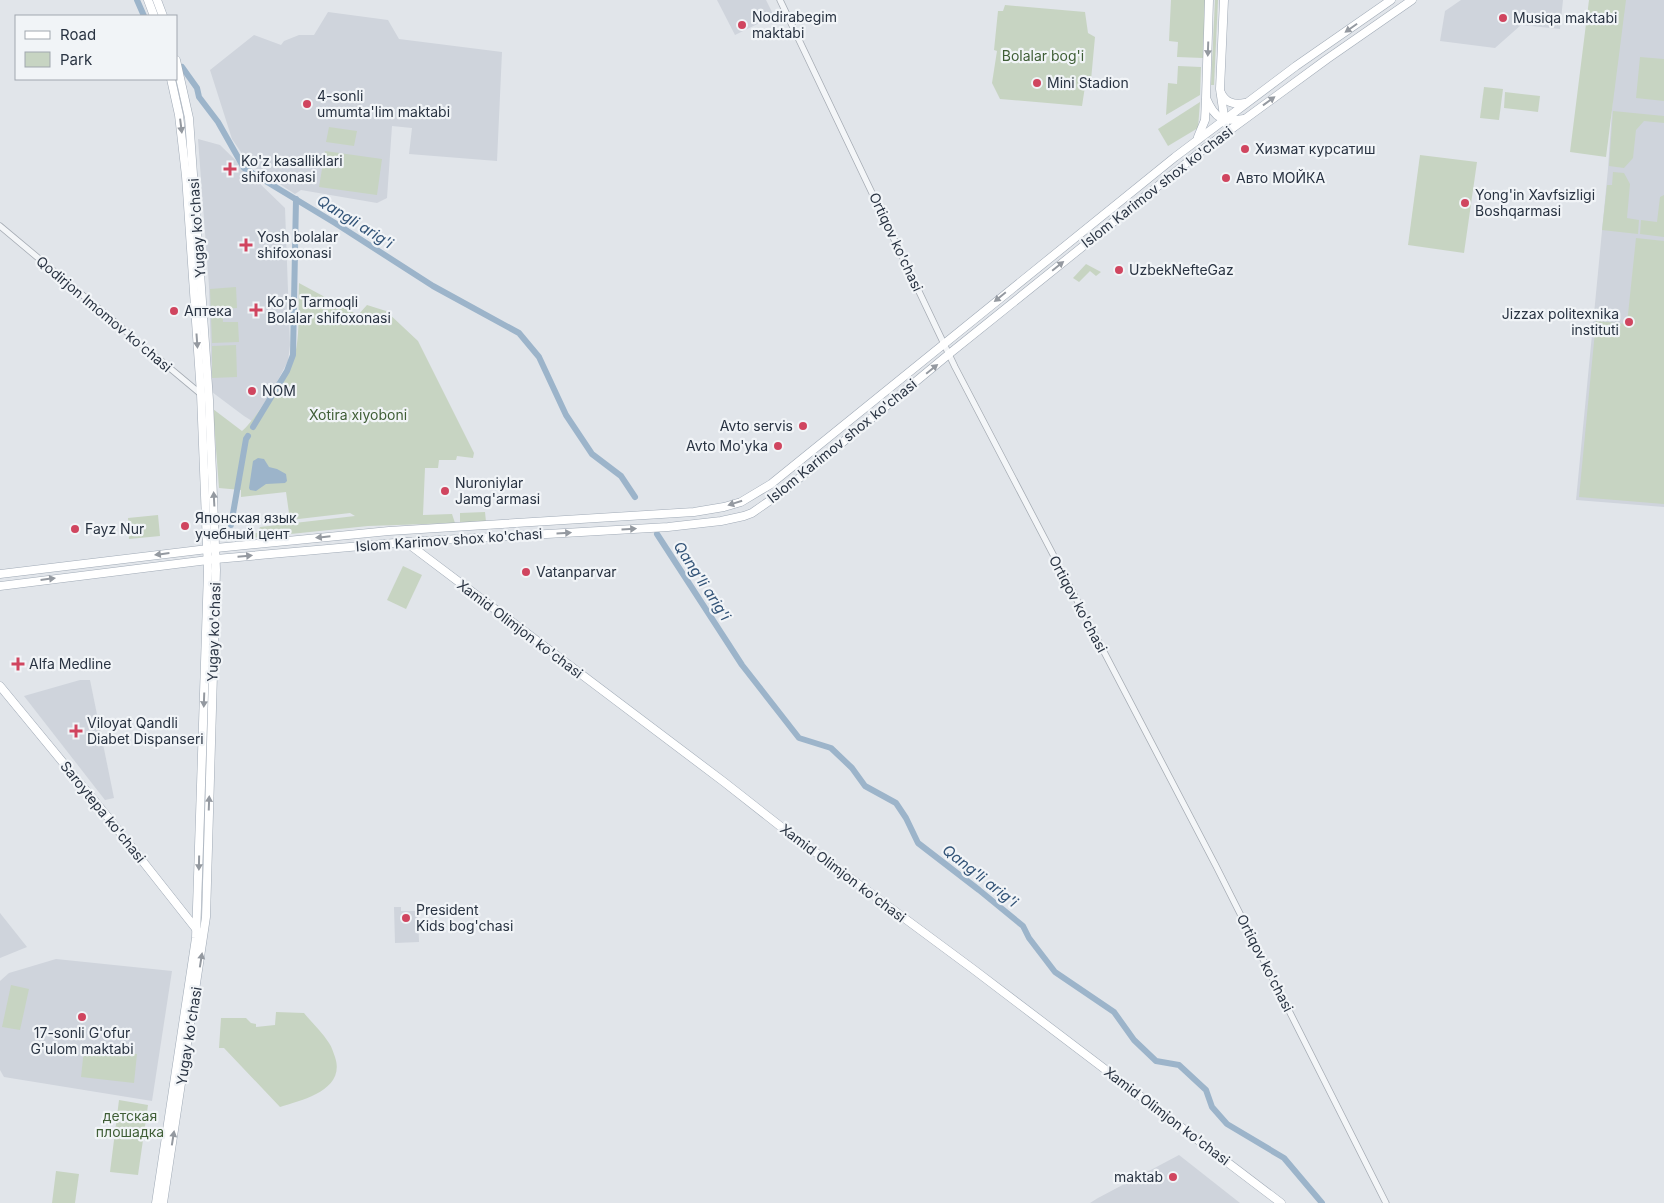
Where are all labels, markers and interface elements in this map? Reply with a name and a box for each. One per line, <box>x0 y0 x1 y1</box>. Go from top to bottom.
place label: Nodirabegim maktabi <box>752 8 837 41</box>
place label: Musiqa maktabi <box>1513 9 1617 26</box>
marker: Musiqa maktabi <box>1497 12 1509 24</box>
legend <box>15 15 178 80</box>
marker: Nodirabegim maktabi <box>736 19 748 31</box>
one-way arrow <box>1344 23 1358 33</box>
text: Road <box>60 25 96 44</box>
one-way arrow <box>1203 41 1211 57</box>
park label: Bolalar bog'i <box>1002 47 1084 64</box>
text: Park <box>60 50 93 69</box>
place label: Mini Stadion <box>1047 74 1129 91</box>
marker: Mini Stadion <box>1031 77 1043 89</box>
place label: 4-sonli umumta'lim maktabi <box>317 87 450 120</box>
one-way arrow <box>1262 96 1276 106</box>
marker: 4-sonli umumta'lim maktabi <box>301 98 313 110</box>
one-way arrow <box>177 119 185 135</box>
street label: Islom Karimov shox ko'chasi <box>1078 122 1236 251</box>
place label: Хизмат курсатиш <box>1255 140 1375 157</box>
marker: Хизмат курсатиш <box>1239 143 1251 155</box>
place label: Ko'z kasalliklari shifoxonasi <box>241 152 343 185</box>
marker: Ko'z kasalliklari shifoxonasi <box>223 162 237 176</box>
place label: Авто МОЙКА <box>1236 168 1325 186</box>
marker: Авто МОЙКА <box>1220 172 1232 184</box>
street label: Yugay ko'chasi <box>185 178 208 278</box>
place label: Yong'in Xavfsizligi Boshqarmasi <box>1475 186 1595 219</box>
street label: Ortiqov ko'chasi <box>866 190 927 294</box>
water label: Qangli arig'i <box>314 191 397 253</box>
marker: Yong'in Xavfsizligi Boshqarmasi <box>1459 197 1471 209</box>
place label: Yosh bolalar shifoxonasi <box>257 228 338 261</box>
marker: Yosh bolalar shifoxonasi <box>239 238 253 252</box>
street label: Qodirjon Imomov ko'chasi <box>33 252 176 375</box>
one-way arrow <box>1052 261 1065 272</box>
place label: UzbekNefteGaz <box>1129 261 1234 278</box>
marker: UzbekNefteGaz <box>1113 264 1125 276</box>
one-way arrow <box>995 291 1007 303</box>
place label: Ko'p Tarmoqli Bolalar shifoxonasi <box>267 293 391 326</box>
place label: Аптека <box>184 302 232 319</box>
marker: Ko'p Tarmoqli Bolalar shifoxonasi <box>249 303 263 317</box>
marker: Аптека <box>168 305 180 317</box>
place label: Jizzax politexnika instituti <box>1502 305 1619 338</box>
marker: Jizzax politexnika instituti <box>1623 316 1635 328</box>
one-way arrow <box>194 333 202 349</box>
one-way arrow <box>925 363 938 374</box>
street label: Islom Karimov shox ko'chasi <box>764 375 920 506</box>
place label: NOM <box>262 382 296 399</box>
marker: NOM <box>246 385 258 397</box>
park label: Xotira xiyoboni <box>309 406 407 423</box>
place label: Avto servis <box>720 417 793 434</box>
marker: Avto servis <box>797 420 809 432</box>
place label: Avto Mo'yka <box>686 437 768 454</box>
marker: Avto Mo'yka <box>772 440 784 452</box>
place label: Nuroniylar Jamg'armasi <box>455 474 540 507</box>
marker: Nuroniylar Jamg'armasi <box>439 485 451 497</box>
one-way arrow <box>210 491 218 507</box>
one-way arrow <box>727 500 742 508</box>
place label: Японская язык учебный цент <box>195 509 297 542</box>
place label: Fayz Nur <box>85 520 144 537</box>
marker: Японская язык учебный цент <box>179 520 191 532</box>
marker: Fayz Nur <box>69 523 81 535</box>
street label: Islom Karimov shox ko'chasi <box>355 524 543 555</box>
one-way arrow <box>622 524 638 532</box>
one-way arrow <box>556 528 572 536</box>
one-way arrow <box>315 534 331 542</box>
water label: Qang'li arig'i <box>670 537 735 624</box>
one-way arrow <box>153 550 169 558</box>
one-way arrow <box>237 552 253 560</box>
street label: Ortiqov ko'chasi <box>1046 552 1111 655</box>
place label: Vatanparvar <box>536 563 617 580</box>
marker: Vatanparvar <box>520 566 532 578</box>
one-way arrow <box>41 575 57 583</box>
street label: Xamid Olimjon ko'chasi <box>454 576 587 681</box>
street label: Yugay ko'chasi <box>203 582 224 682</box>
place label: Alfa Medline <box>29 655 111 672</box>
marker: Alfa Medline <box>11 657 25 671</box>
one-way arrow <box>200 693 208 709</box>
place label: Viloyat Qandli Diabet Dispanseri <box>87 714 204 747</box>
marker: Viloyat Qandli Diabet Dispanseri <box>69 724 83 738</box>
street label: Saroytepa ko'chasi <box>57 758 150 866</box>
one-way arrow <box>205 795 213 811</box>
street label: Xamid Olimjon ko'chasi <box>777 820 910 925</box>
water label: Qang'li arig'i <box>939 840 1022 911</box>
one-way arrow <box>195 855 203 871</box>
place label: President Kids bog'chasi <box>416 901 513 934</box>
street label: Ortiqov ko'chasi <box>1234 911 1297 1014</box>
marker: President Kids bog'chasi <box>400 912 412 924</box>
one-way arrow <box>198 951 206 967</box>
street label: Yugay ko'chasi <box>172 985 205 1087</box>
marker: 17-sonli G'ofur G'ulom maktabi <box>76 1011 88 1023</box>
place label: 17-sonli G'ofur G'ulom maktabi <box>30 1024 134 1057</box>
street label: Xamid Olimjon ko'chasi <box>1101 1063 1234 1168</box>
park label: детская плошадка <box>96 1107 164 1140</box>
one-way arrow <box>170 1129 178 1145</box>
place label: maktab <box>1114 1168 1163 1185</box>
marker: maktab <box>1167 1171 1179 1183</box>

